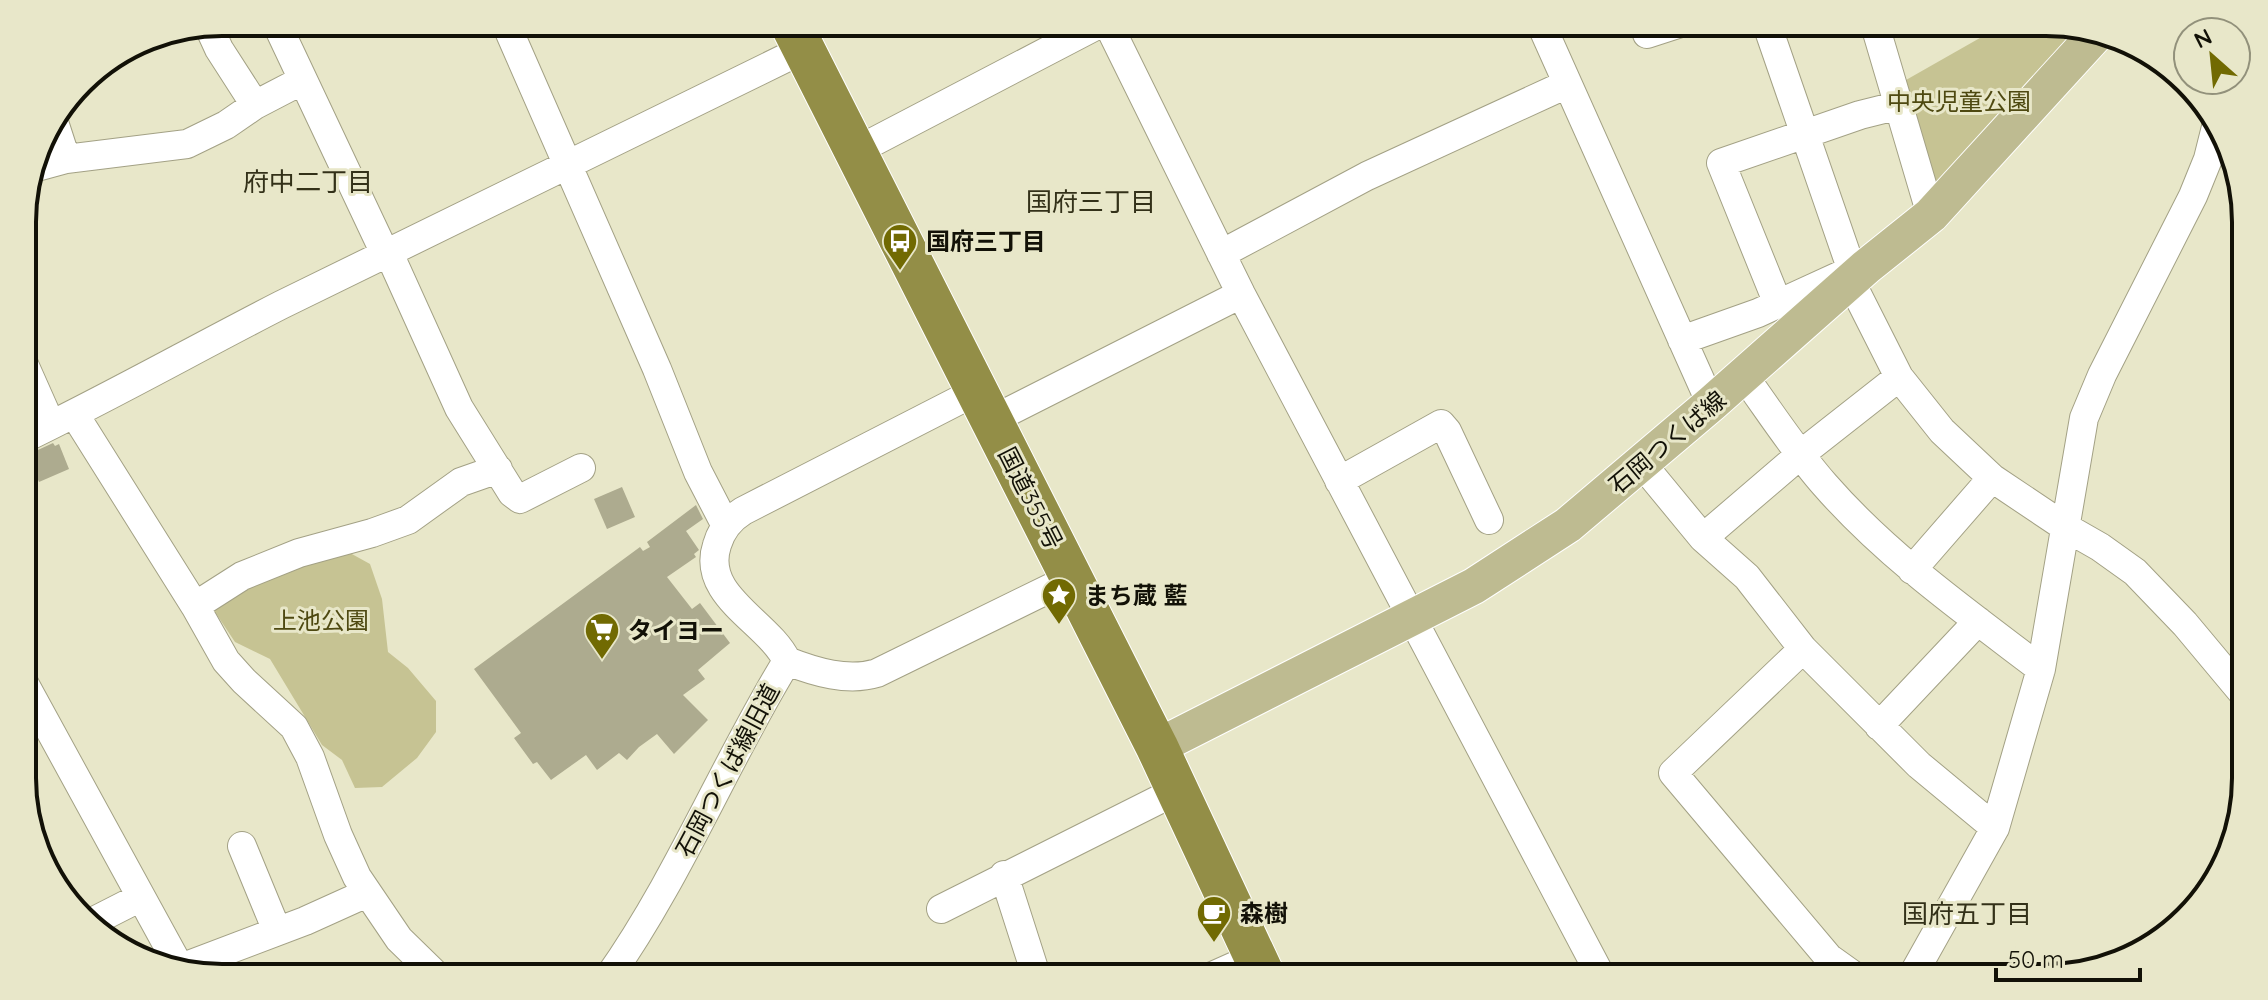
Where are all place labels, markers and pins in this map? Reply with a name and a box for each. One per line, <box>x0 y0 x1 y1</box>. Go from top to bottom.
bus stop icon: 国府三丁目 <box>881 222 919 272</box>
place label: 国府三丁目 <box>926 226 1046 256</box>
place icon: まち蔵 藍 <box>1040 576 1078 626</box>
place label: まち蔵 藍 <box>1085 580 1188 610</box>
supermarket icon: タイヨー <box>583 611 621 661</box>
place label: タイヨー <box>628 615 724 645</box>
cafe icon: 森樹 <box>1195 894 1233 944</box>
place label: 森樹 <box>1240 898 1288 928</box>

